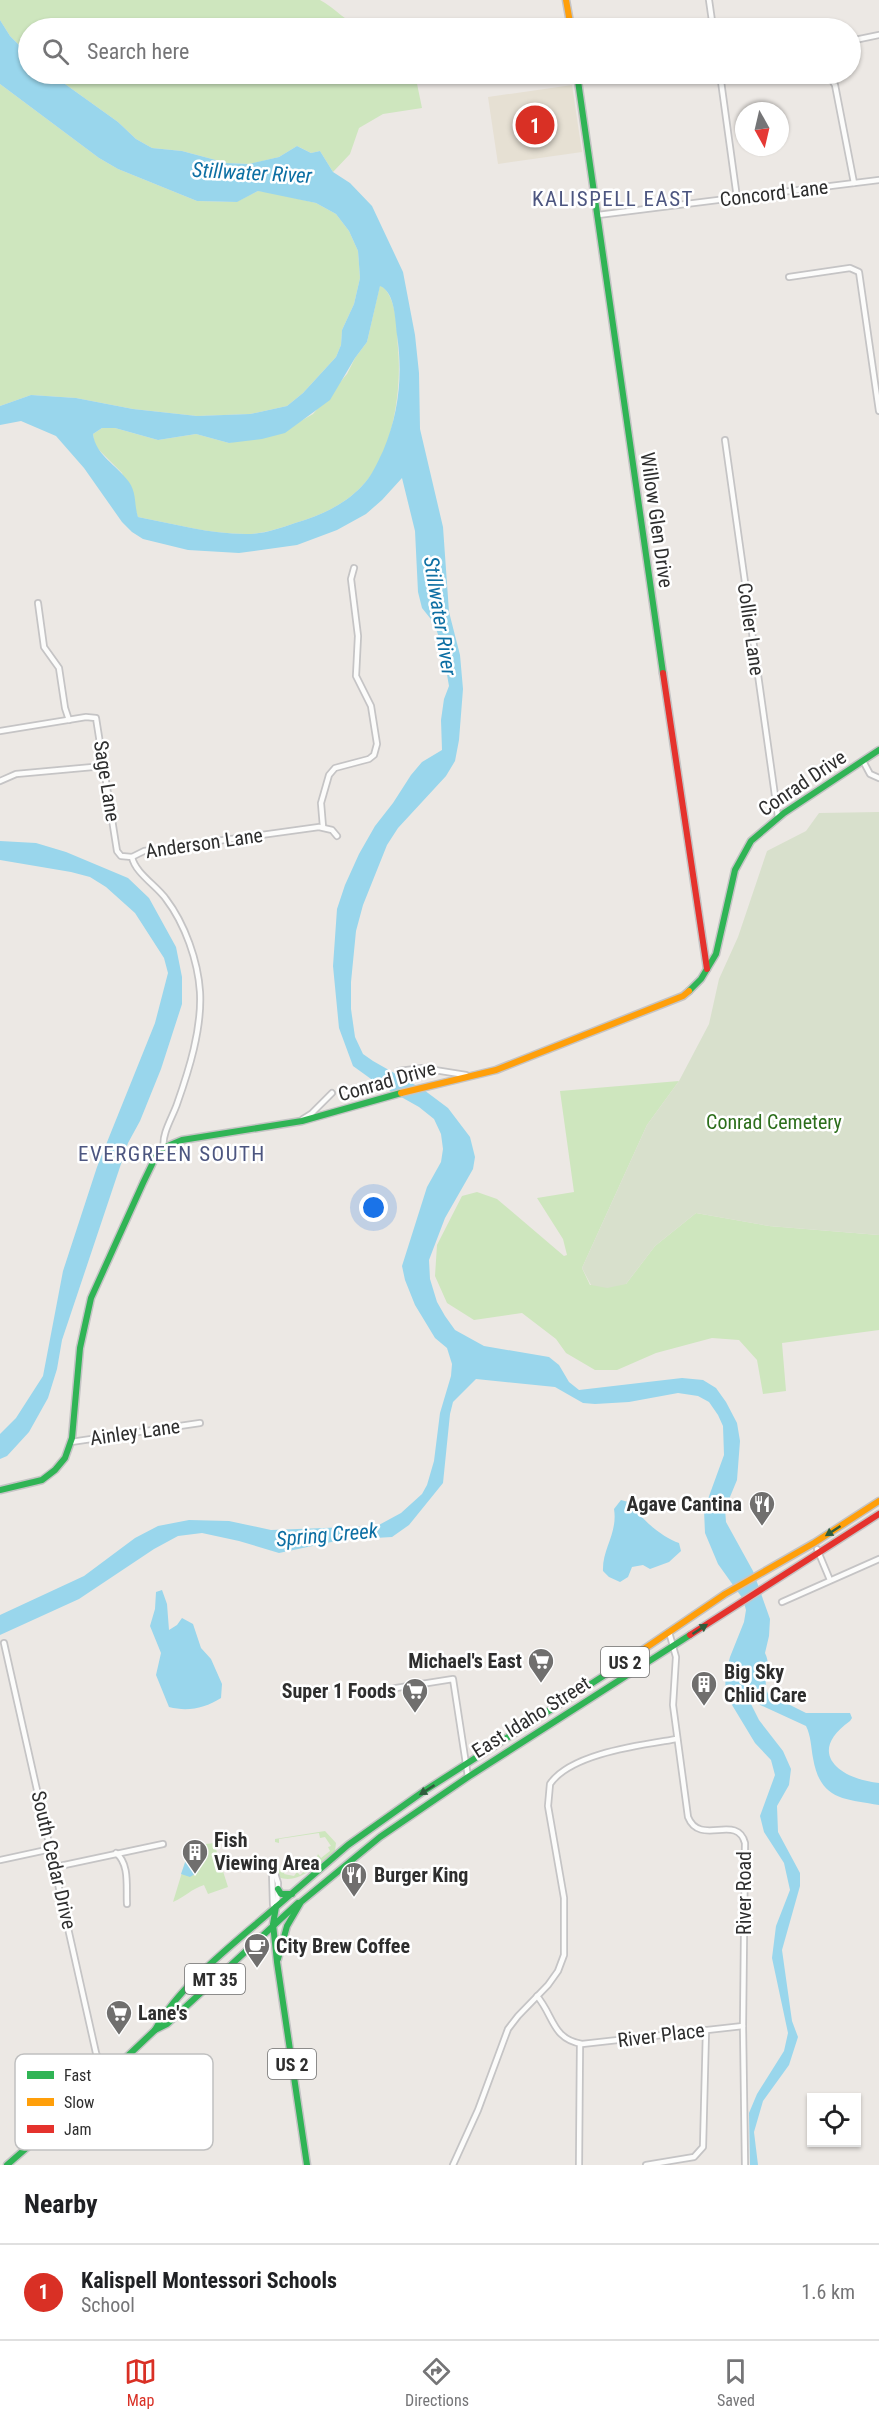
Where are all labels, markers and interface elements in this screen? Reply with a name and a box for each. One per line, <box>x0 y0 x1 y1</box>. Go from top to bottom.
search box <box>18 18 861 84</box>
icon: search <box>39 35 72 68</box>
text: Search here <box>87 39 189 64</box>
pin: 1 <box>516 102 554 148</box>
north arrow <box>735 102 789 156</box>
water label: Stillwater River <box>191 158 313 188</box>
street label: Concord Lane <box>718 174 830 212</box>
district label: KALISPELL EAST <box>532 187 694 211</box>
street label: Willow Glen Drive <box>636 451 678 589</box>
water label: Stillwater River <box>419 555 461 678</box>
street label: Collier Lane <box>733 581 769 677</box>
street label: Sage Lane <box>89 739 125 823</box>
street label: Conrad Drive <box>754 745 850 821</box>
street label: Anderson Lane <box>144 823 264 863</box>
street label: Conrad Drive <box>335 1056 439 1106</box>
park label: Conrad Cemetery <box>706 1110 842 1134</box>
district label: EVERGREEN SOUTH <box>78 1142 266 1166</box>
your location <box>359 1193 388 1222</box>
street label: Ainley Lane <box>88 1414 182 1450</box>
restaurant icon: Agave Cantina <box>747 1489 777 1527</box>
place label: Agave Cantina <box>627 1492 742 1516</box>
water label: Spring Creek <box>275 1519 380 1551</box>
one-way arrow <box>825 1525 841 1536</box>
one-way arrow <box>692 1623 709 1634</box>
supermarket icon: Michael's East <box>526 1646 556 1684</box>
road number: US 2 <box>601 1647 649 1677</box>
place label: Michael's East <box>408 1649 522 1673</box>
place label: Big Sky Chlid Care <box>724 1660 807 1707</box>
building icon: Big Sky Chlid Care <box>689 1669 719 1707</box>
street label: East Idaho Street <box>467 1671 595 1763</box>
supermarket icon: Super 1 Foods <box>400 1676 430 1714</box>
place label: Super 1 Foods <box>282 1679 396 1703</box>
one-way arrow <box>419 1784 435 1795</box>
street label: South Cedar Drive <box>26 1789 82 1931</box>
place label: Fish Viewing Area <box>214 1828 320 1875</box>
building icon: Fish Viewing Area <box>180 1837 210 1875</box>
street label: River Road <box>732 1851 756 1935</box>
restaurant icon: Burger King <box>339 1860 369 1898</box>
place label: Burger King <box>374 1863 468 1887</box>
cafe icon: City Brew Coffee <box>242 1931 272 1969</box>
place label: City Brew Coffee <box>276 1934 410 1958</box>
road number: MT 35 <box>185 1964 245 1994</box>
supermarket icon: Lane's <box>104 1998 134 2036</box>
place label: Lane's <box>138 2001 188 2025</box>
street label: River Place <box>616 2018 706 2052</box>
road number: US 2 <box>268 2049 316 2079</box>
legend <box>15 2054 213 2150</box>
text: Fast <box>64 2066 91 2085</box>
text: Slow <box>64 2093 94 2112</box>
map controls <box>807 2093 861 2147</box>
button: locate <box>807 2093 861 2147</box>
text: Jam <box>64 2120 91 2139</box>
text: Nearby <box>24 2189 98 2219</box>
text: Kalispell Montessori Schools <box>81 2268 337 2293</box>
text: 1 <box>38 2280 49 2304</box>
text: 1.6 km <box>801 2280 855 2304</box>
text: School <box>81 2293 135 2317</box>
tab: Map <box>124 2355 157 2410</box>
tab: Directions <box>405 2355 469 2410</box>
tab: Saved <box>717 2355 755 2410</box>

